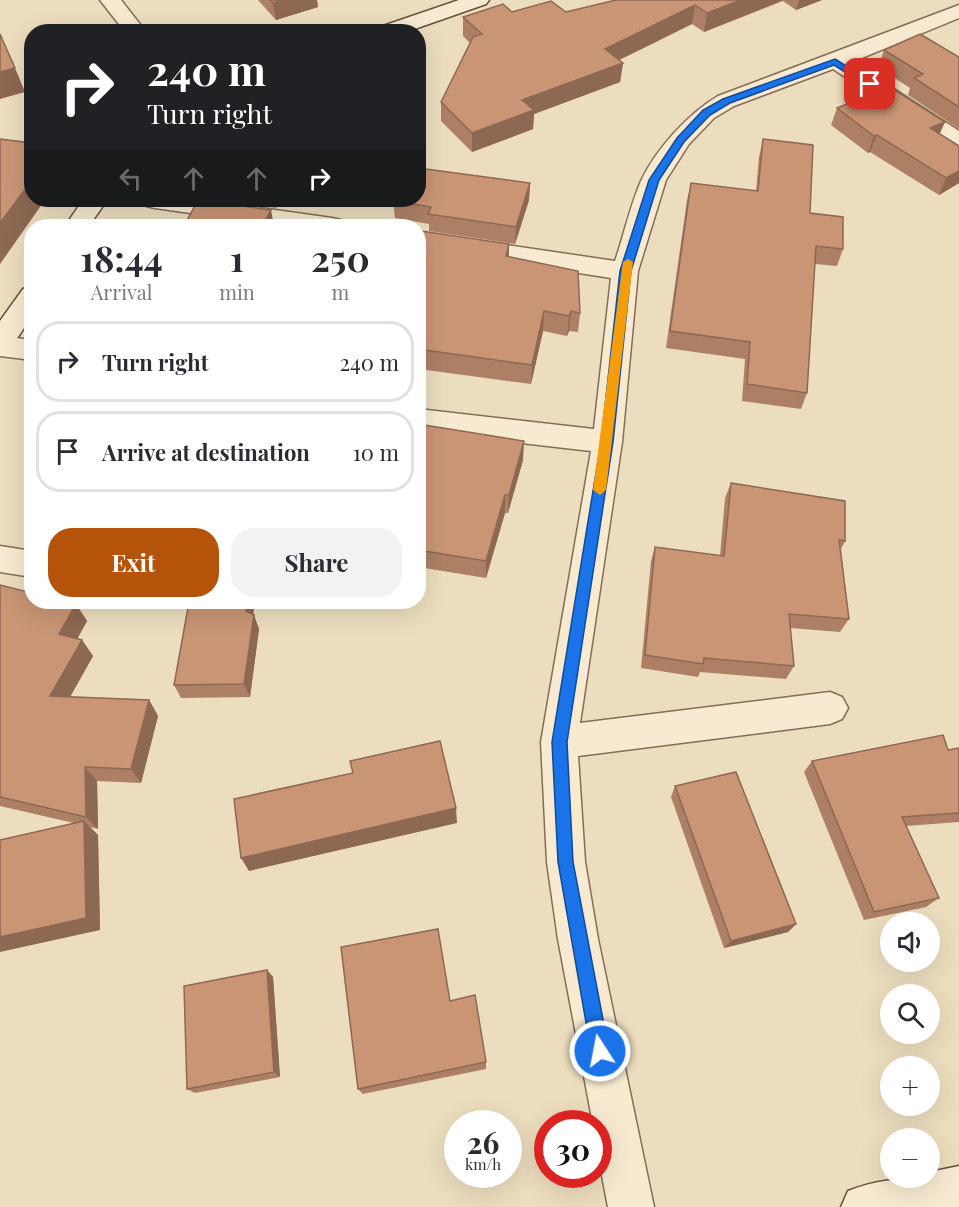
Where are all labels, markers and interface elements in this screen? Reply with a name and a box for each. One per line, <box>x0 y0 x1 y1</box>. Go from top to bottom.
text: 240 m <box>147 41 266 97</box>
icon: right <box>48 48 126 126</box>
pin <box>844 58 895 109</box>
icon: arrive <box>853 67 886 100</box>
text: Turn right <box>147 95 272 131</box>
icon: left <box>114 162 147 195</box>
icon: ahead <box>177 162 210 195</box>
icon: ahead <box>240 162 273 195</box>
icon: right <box>303 162 336 195</box>
text: 18:44 <box>80 233 163 281</box>
text: 1 <box>230 233 244 281</box>
text: 250 <box>311 233 370 281</box>
text: Arrival <box>91 278 152 305</box>
text: min <box>219 278 255 305</box>
text: m <box>331 278 349 305</box>
icon: right <box>51 345 84 378</box>
text: Turn right <box>102 347 208 377</box>
text: 240 m <box>339 347 399 377</box>
icon: arrive <box>51 435 84 468</box>
text: Arrive at destination <box>102 437 310 467</box>
text: 10 m <box>353 437 399 467</box>
button: Exit <box>48 528 219 597</box>
button: Share <box>231 528 402 597</box>
map controls <box>880 912 940 1188</box>
button: sound <box>880 912 940 972</box>
button: search <box>880 984 940 1044</box>
position arrow <box>568 1019 632 1083</box>
button: + <box>880 1056 940 1116</box>
speed limit sign: 30 <box>534 1110 612 1188</box>
text: 26 <box>467 1122 499 1162</box>
button: − <box>880 1128 940 1188</box>
text: km/h <box>465 1154 501 1174</box>

